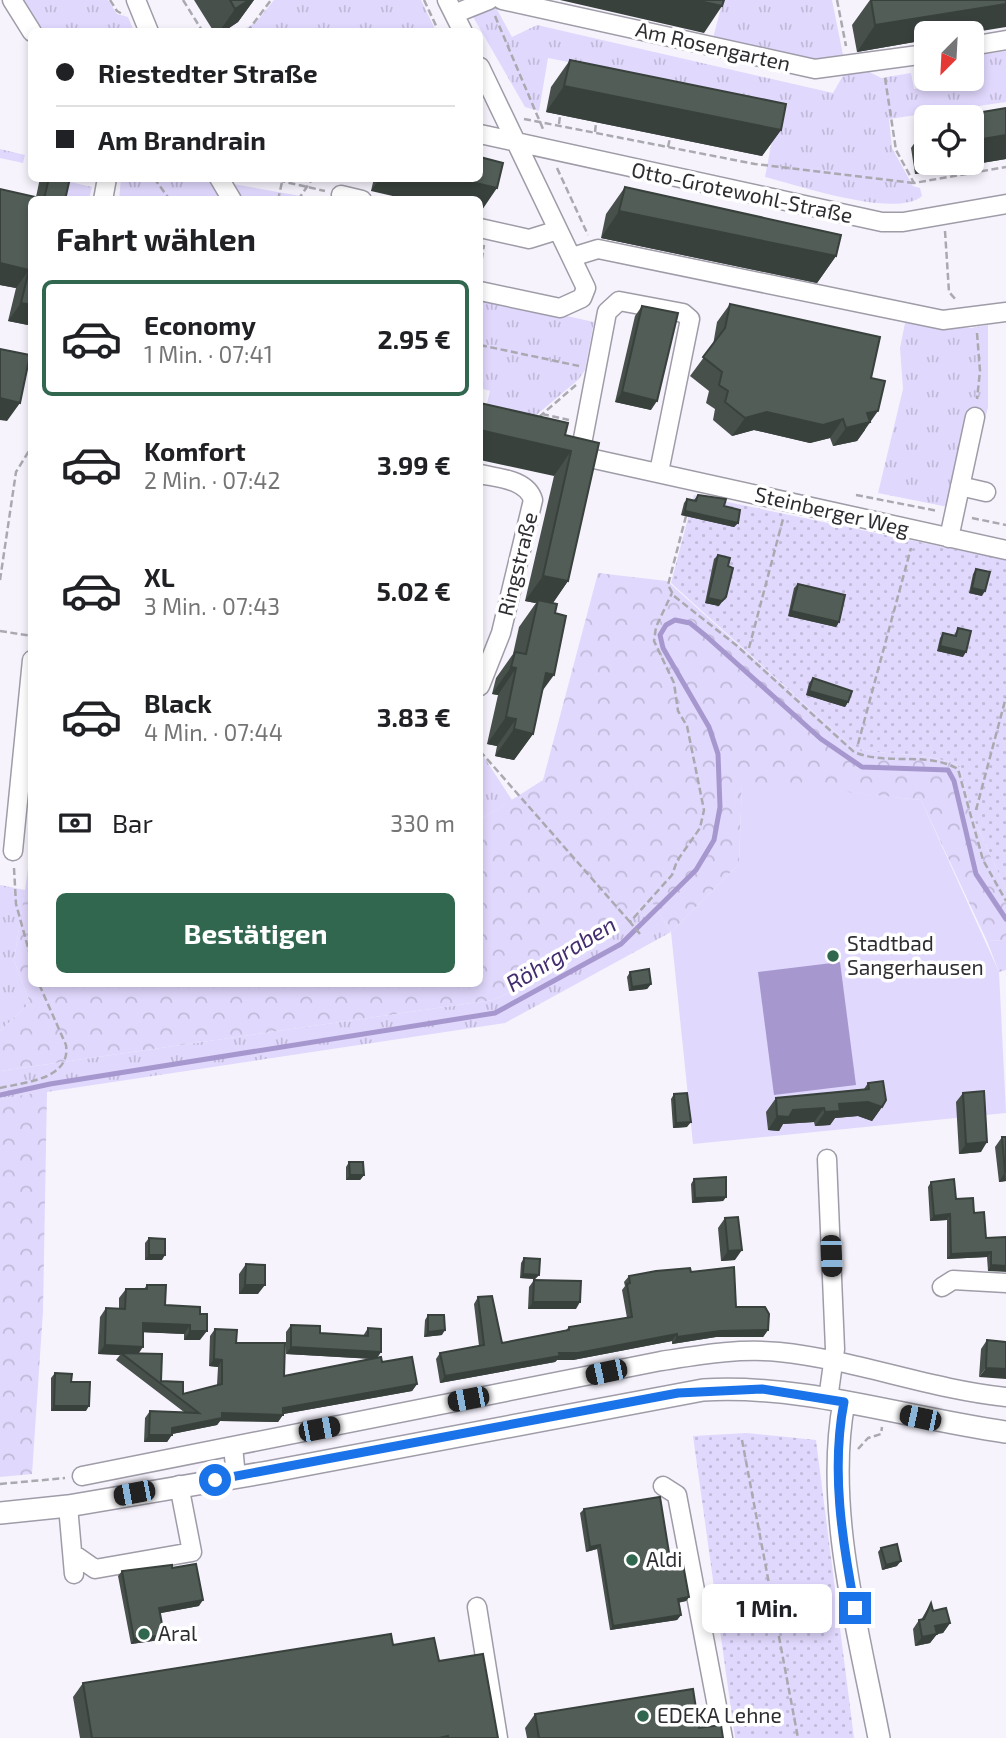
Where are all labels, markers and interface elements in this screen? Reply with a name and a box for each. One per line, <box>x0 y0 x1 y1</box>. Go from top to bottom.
street label: Am Rosengarten <box>633 16 793 76</box>
north arrow <box>914 21 984 91</box>
map controls <box>914 21 984 175</box>
text: Riestedter Straße <box>98 57 318 88</box>
button: locate <box>914 105 984 175</box>
text: Am Brandrain <box>98 124 266 155</box>
street label: Otto-Grotewohl-Straße <box>629 156 855 227</box>
text: Fahrt wählen <box>56 219 256 257</box>
icon: car <box>60 307 123 370</box>
text: Economy <box>144 309 256 340</box>
text: 2.95 € <box>378 323 451 354</box>
text: 1 Min. · 07:41 <box>144 340 273 368</box>
icon: car <box>60 433 123 496</box>
text: Komfort <box>144 435 246 466</box>
text: 3.99 € <box>377 449 451 480</box>
text: 2 Min. · 07:42 <box>144 466 280 494</box>
street label: Steinberger Weg <box>753 481 912 541</box>
street label: Ringstraße <box>492 509 542 618</box>
icon: car <box>60 559 123 622</box>
text: XL <box>144 561 175 592</box>
text: 5.02 € <box>376 575 451 606</box>
text: 3 Min. · 07:43 <box>144 592 280 620</box>
icon: car <box>60 685 123 748</box>
text: Black <box>144 687 212 718</box>
text: 3.83 € <box>377 701 451 732</box>
text: 4 Min. · 07:44 <box>144 718 283 746</box>
icon: cash <box>56 804 94 842</box>
text: Bar <box>112 807 153 838</box>
text: 330 m <box>390 809 455 837</box>
button: Bestätigen <box>56 893 455 973</box>
water label: Röhrgraben <box>500 909 621 997</box>
place label: Stadtbad Sangerhausen <box>847 930 984 979</box>
marker: Stadtbad Sangerhausen <box>825 948 841 964</box>
car <box>820 1235 843 1277</box>
car <box>584 1357 629 1387</box>
car <box>446 1385 491 1413</box>
car <box>898 1403 943 1433</box>
car <box>297 1415 342 1443</box>
route start <box>199 1464 231 1496</box>
car <box>112 1479 157 1507</box>
place label: Aldi <box>646 1546 683 1571</box>
marker: Aldi <box>624 1552 640 1568</box>
callout: 1 Min. <box>701 1584 830 1632</box>
route end <box>839 1592 871 1624</box>
text: 1 Min. <box>736 1594 798 1622</box>
place label: Aral <box>158 1620 198 1645</box>
marker: Aral <box>136 1626 152 1642</box>
place label: EDEKA Lehne <box>657 1702 782 1727</box>
marker: EDEKA Lehne <box>635 1708 651 1724</box>

